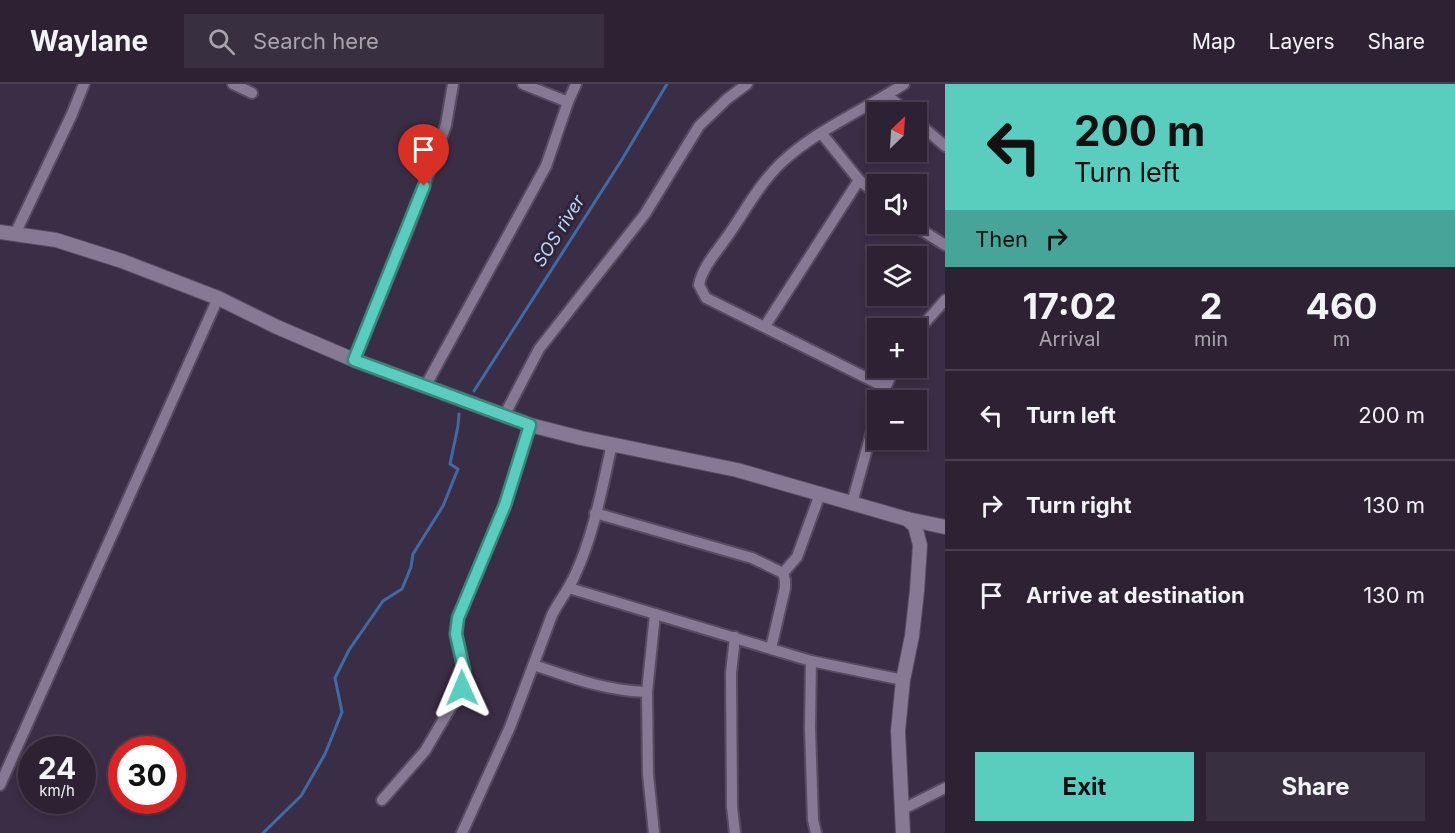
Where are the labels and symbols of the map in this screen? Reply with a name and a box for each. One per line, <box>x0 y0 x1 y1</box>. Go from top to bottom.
north arrow <box>867 102 927 162</box>
pin <box>398 124 449 186</box>
water label: SOS river <box>528 190 589 270</box>
position arrow <box>430 656 494 720</box>
speed limit sign: 30 <box>108 736 186 814</box>

